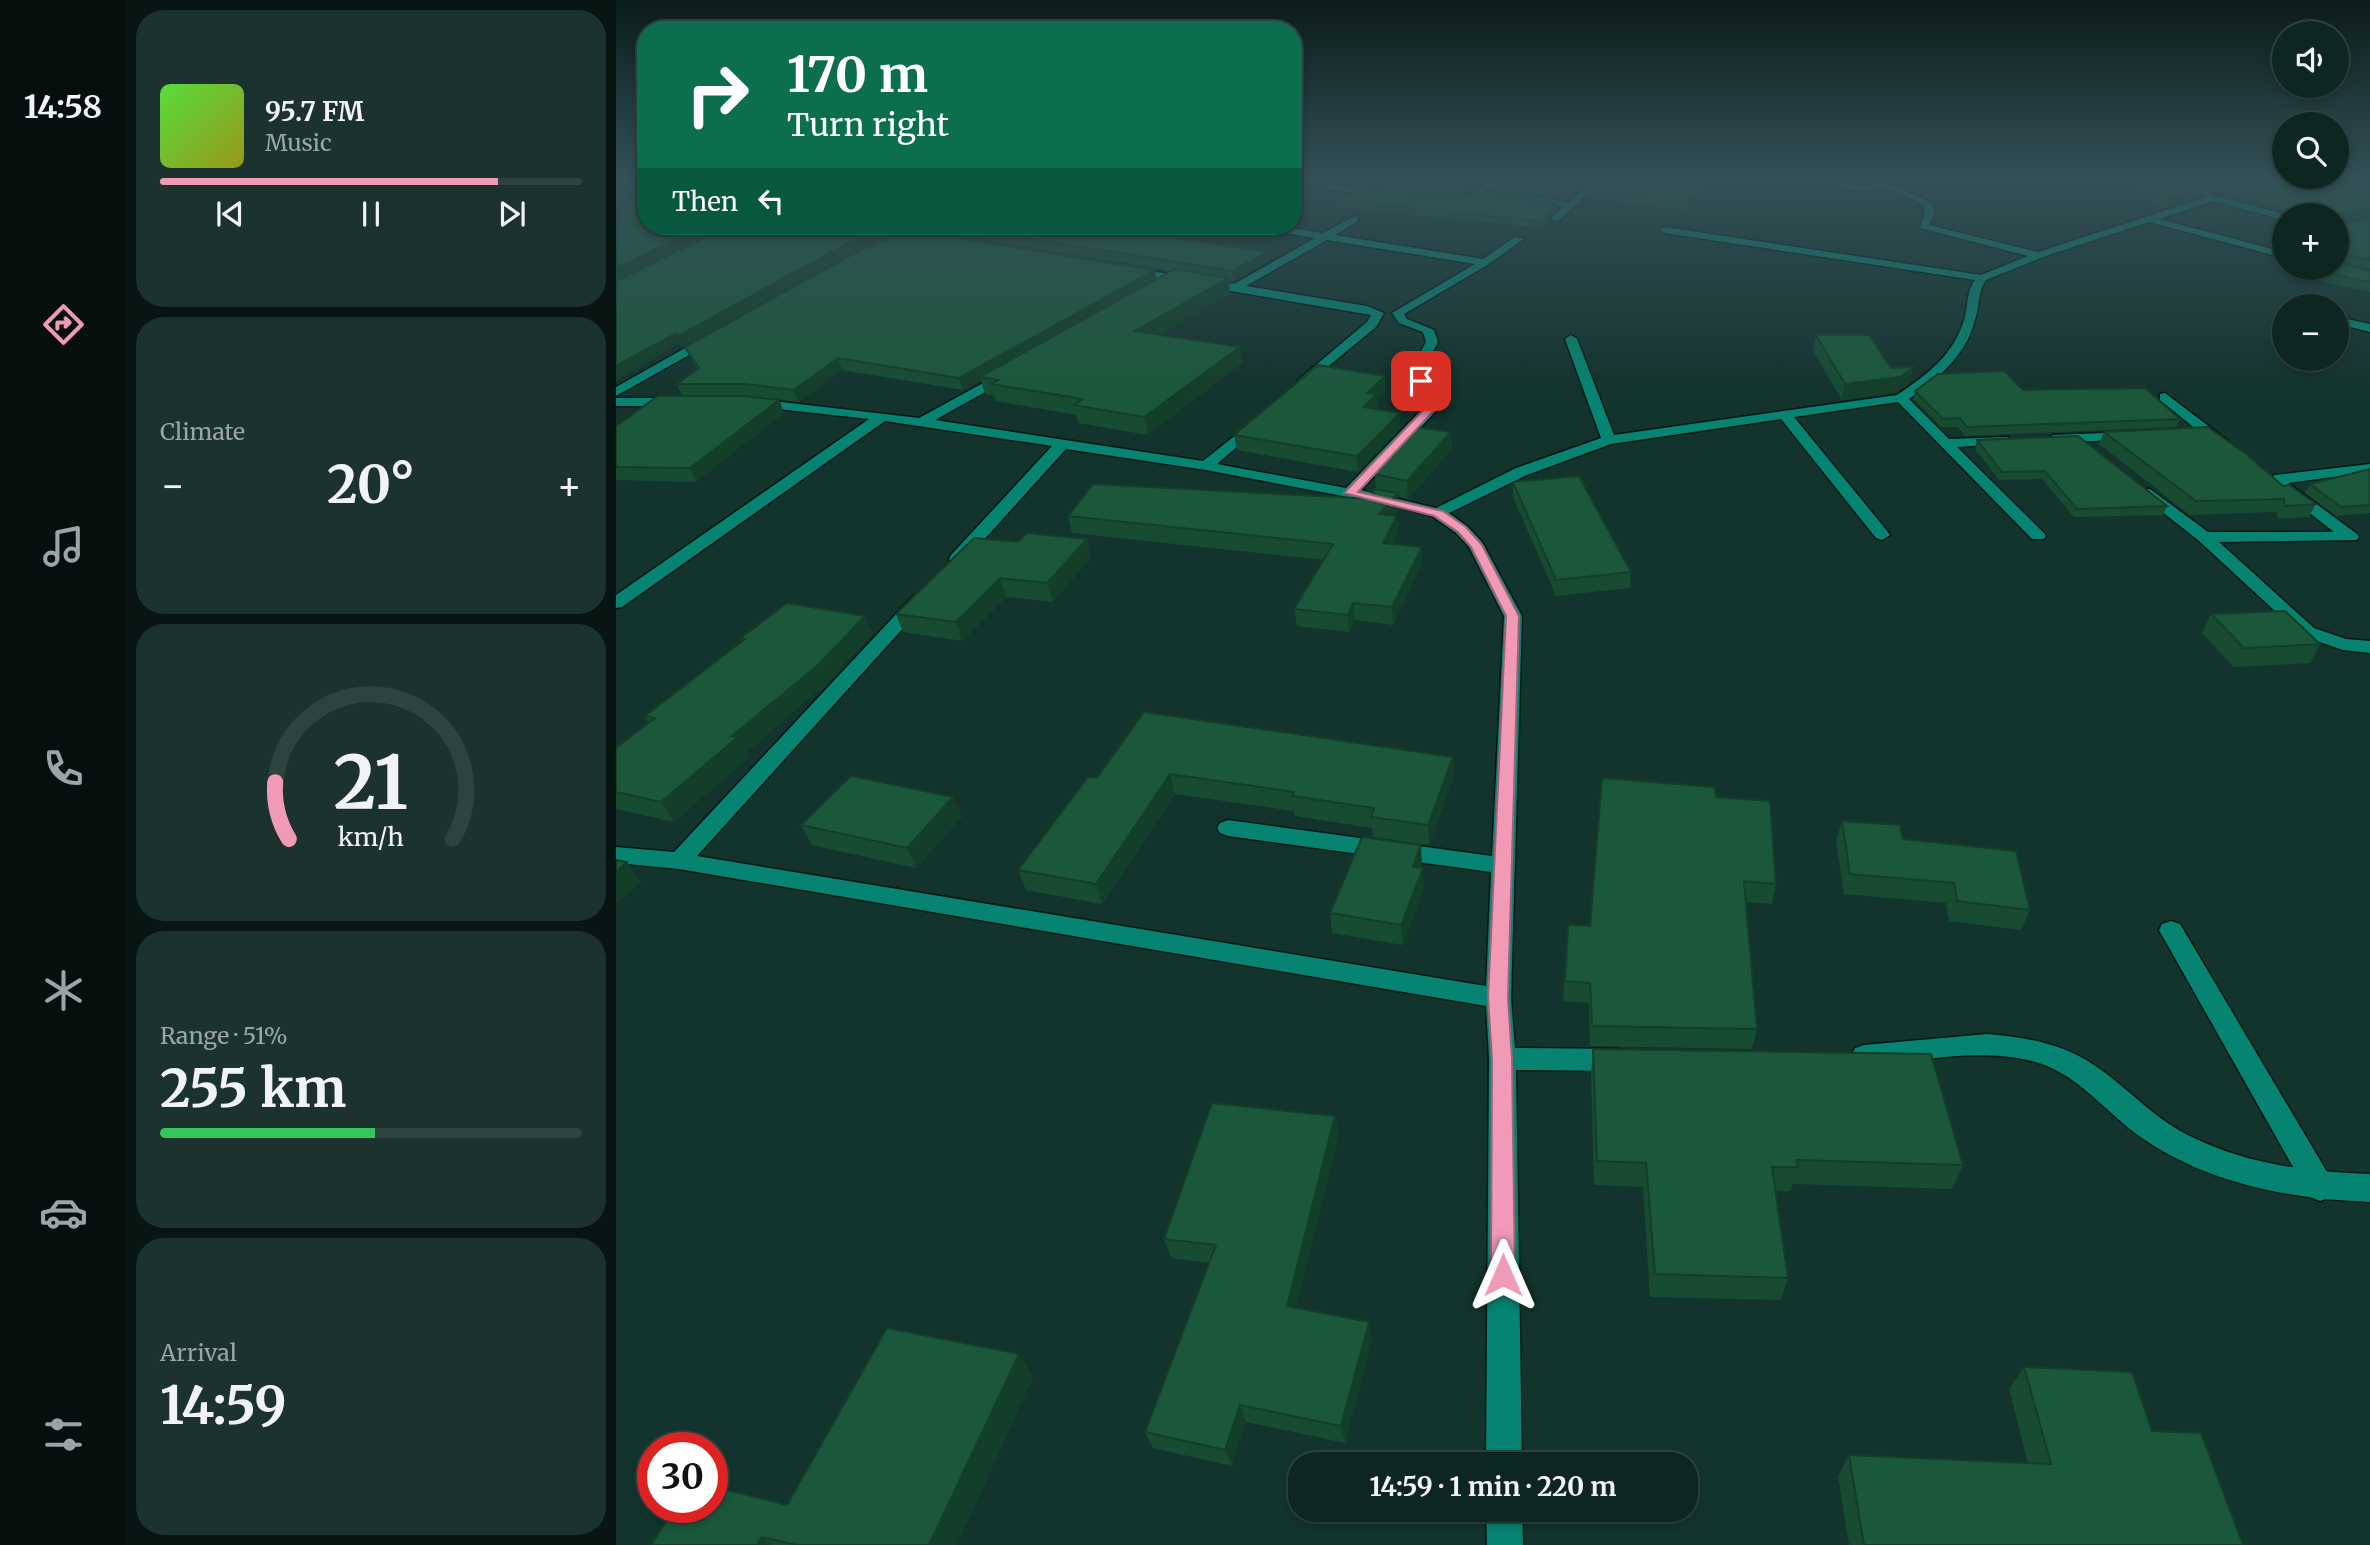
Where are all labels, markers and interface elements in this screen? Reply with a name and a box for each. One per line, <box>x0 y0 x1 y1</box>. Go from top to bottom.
map controls <box>2272 21 2349 371</box>
button: sound <box>2272 21 2349 98</box>
text: 170 m <box>787 44 928 105</box>
icon: right <box>672 49 763 140</box>
text: 14:58 <box>24 87 102 127</box>
text: 95.7 FM <box>265 95 364 128</box>
text: Turn right <box>787 105 949 145</box>
button: search <box>2272 112 2349 189</box>
text: Music <box>265 128 332 157</box>
icon: left <box>752 182 790 220</box>
text: Then <box>672 185 738 218</box>
icon: previous <box>211 195 249 233</box>
icon: pause <box>352 195 390 233</box>
icon: next <box>493 195 531 233</box>
button: + <box>2272 203 2349 280</box>
button: − <box>2272 294 2349 371</box>
icon: directions <box>39 300 88 349</box>
pin <box>1391 351 1451 411</box>
icon: arrive <box>1402 362 1440 400</box>
text: Climate <box>160 417 245 446</box>
text: 20° <box>327 452 415 517</box>
text: − <box>160 462 185 509</box>
text: + <box>557 462 582 509</box>
icon: music <box>39 522 88 571</box>
text: 21 <box>334 737 408 829</box>
icon: phone <box>39 744 88 793</box>
text: km/h <box>338 820 404 852</box>
icon: climate <box>39 966 88 1015</box>
text: Range · 51% <box>160 1021 288 1050</box>
text: 255 km <box>160 1056 346 1121</box>
icon: car <box>39 1188 88 1237</box>
position arrow <box>1466 1238 1540 1312</box>
text: Arrival <box>160 1338 237 1367</box>
text: 14:59 <box>160 1373 287 1438</box>
icon: filters <box>39 1410 88 1459</box>
speed limit sign: 30 <box>637 1432 728 1523</box>
text: 14:59 · 1 min · 220 m <box>1370 1470 1616 1503</box>

